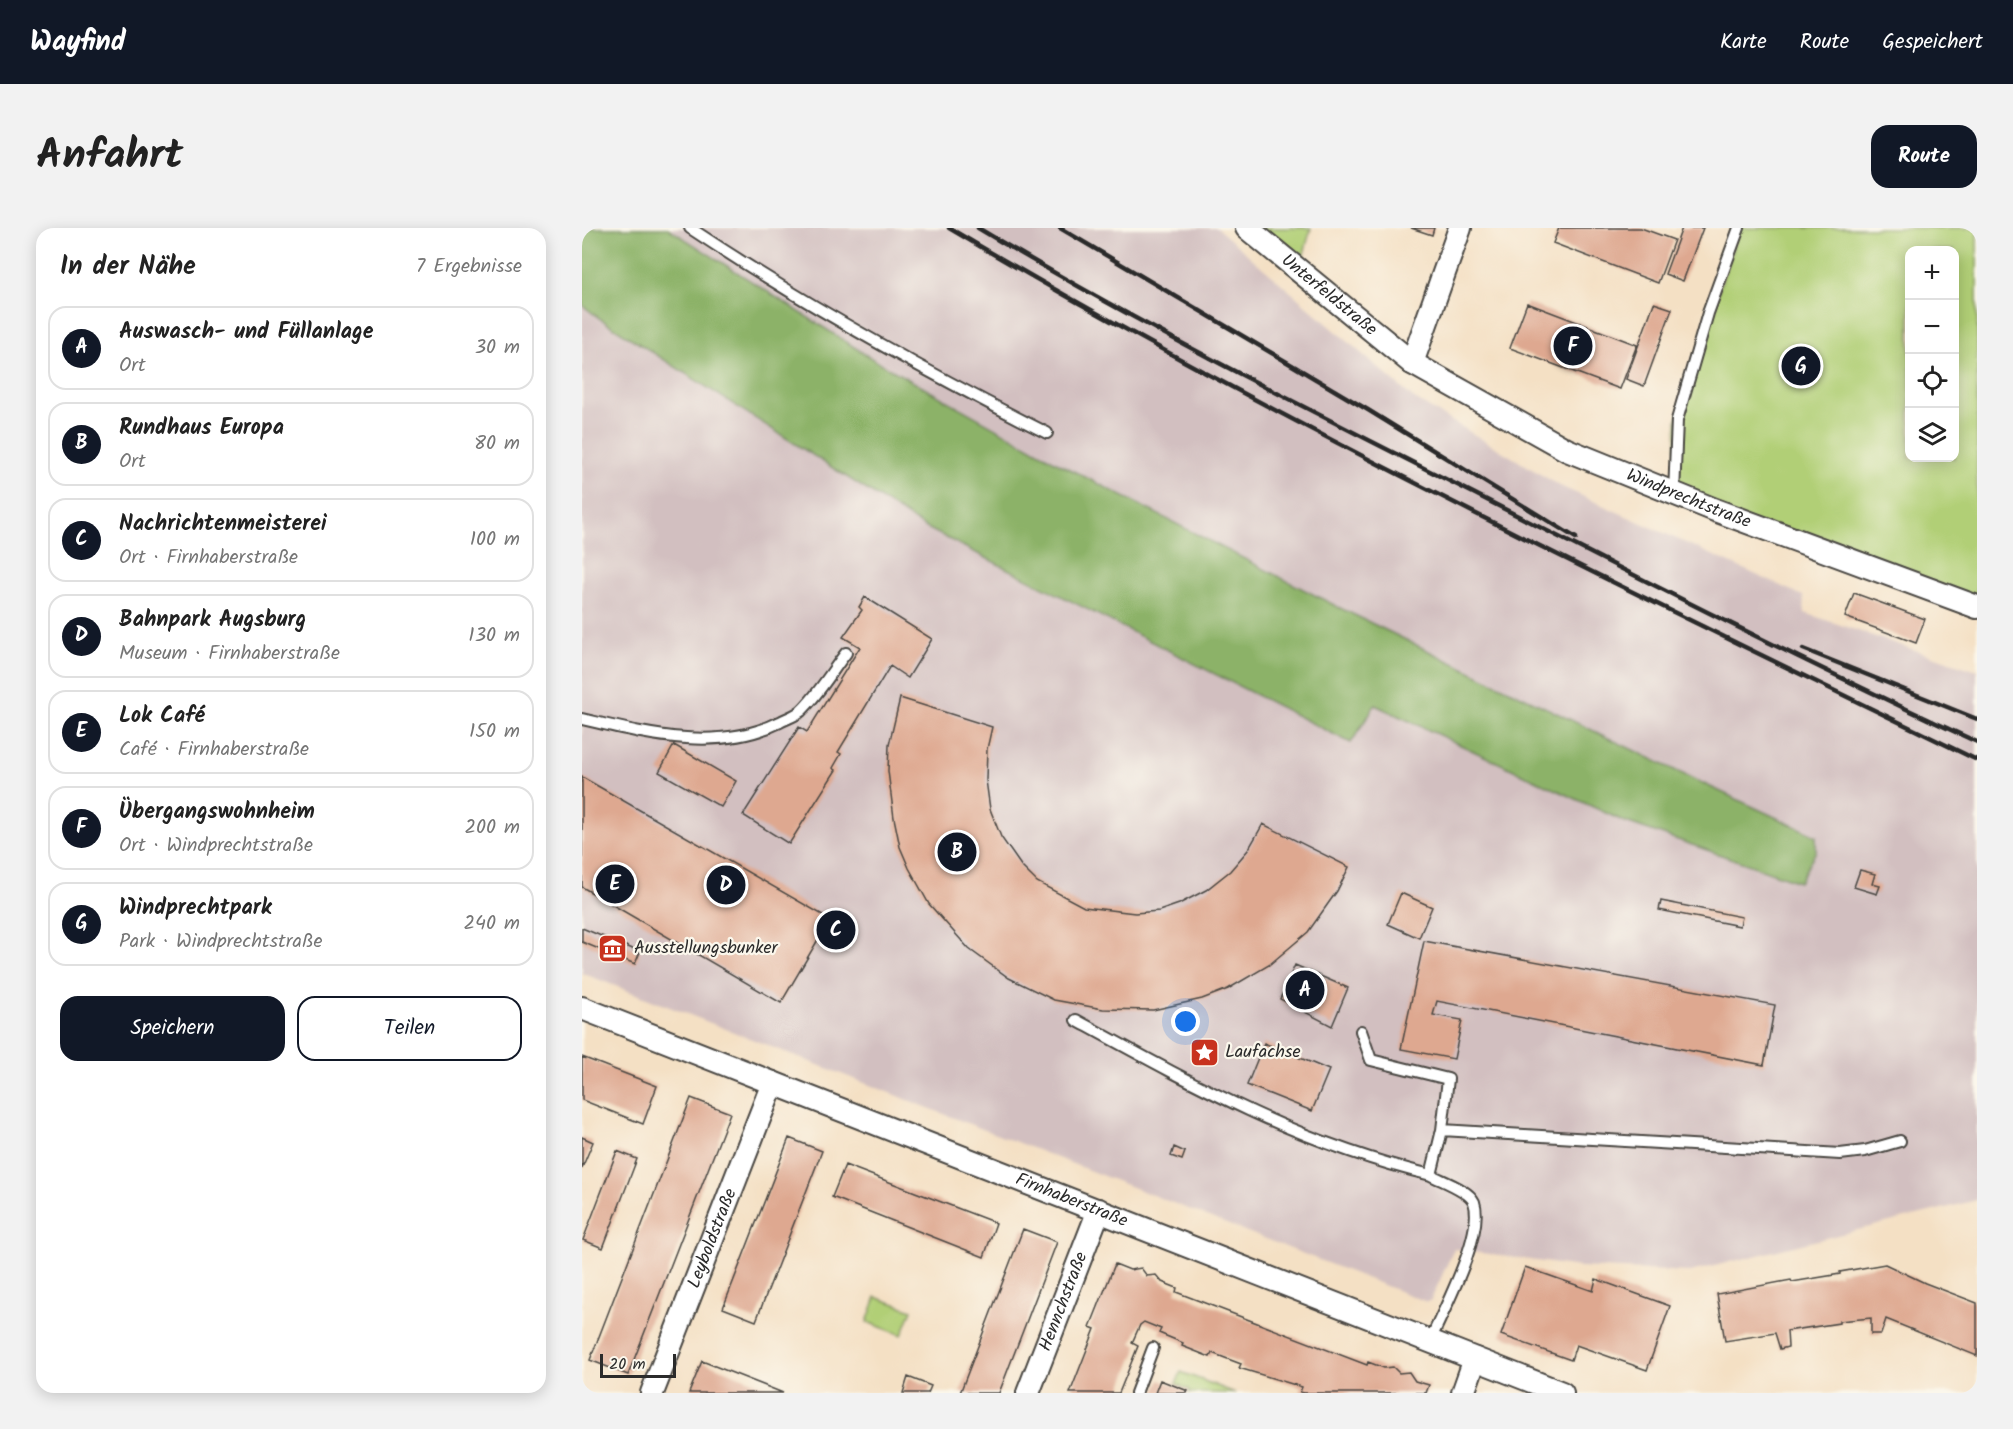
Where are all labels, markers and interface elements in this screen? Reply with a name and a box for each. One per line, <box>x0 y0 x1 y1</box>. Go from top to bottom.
text: Wayfind <box>30 20 126 65</box>
text: Karte <box>1720 26 1767 59</box>
text: Route <box>1800 26 1849 59</box>
text: Gespeichert <box>1882 26 1983 59</box>
text: Anfahrt <box>36 123 183 190</box>
button: Route <box>1871 125 1977 188</box>
text: In der Nähe <box>60 246 196 288</box>
map controls <box>1905 246 1959 462</box>
button: + <box>1905 246 1959 300</box>
street label: Unterfeldstraße <box>1274 247 1384 344</box>
text: 7 Ergebnisse <box>416 251 522 283</box>
button: − <box>1905 300 1959 354</box>
text: Auswasch- und Füllanlage <box>119 315 373 350</box>
pin: F <box>1554 324 1592 368</box>
text: A <box>75 332 88 364</box>
text: 30 m <box>475 332 520 364</box>
pin: G <box>1782 344 1820 388</box>
text: Ort <box>119 350 146 382</box>
button: locate <box>1905 354 1959 408</box>
button: layers <box>1905 408 1959 462</box>
text: Rundhaus Europa <box>119 411 284 446</box>
text: B <box>75 428 88 460</box>
text: 80 m <box>474 428 520 460</box>
text: Ort <box>119 446 146 478</box>
street label: Windprechtstraße <box>1622 461 1755 537</box>
text: Nachrichtenmeisterei <box>119 507 327 542</box>
text: C <box>75 524 88 556</box>
text: 100 m <box>470 524 520 556</box>
text: Ort · Firnhaberstraße <box>119 542 298 574</box>
text: Bahnpark Augsburg <box>119 603 306 638</box>
text: D <box>75 620 88 652</box>
text: 130 m <box>468 620 520 652</box>
text: Museum · Firnhaberstraße <box>119 638 340 670</box>
text: Lok Café <box>119 699 205 734</box>
text: E <box>76 716 87 748</box>
text: 150 m <box>469 716 520 748</box>
text: Café · Firnhaberstraße <box>119 734 309 766</box>
text: Übergangswohnheim <box>119 795 315 830</box>
text: F <box>76 812 87 844</box>
text: 200 m <box>464 812 520 844</box>
text: Ort · Windprechtstraße <box>119 830 313 862</box>
pin: B <box>938 830 976 874</box>
pin: E <box>596 862 634 906</box>
pin: D <box>706 862 746 908</box>
text: Windprechtpark <box>119 891 272 926</box>
text: G <box>76 908 87 940</box>
text: 240 m <box>463 908 520 940</box>
pin: C <box>816 908 856 952</box>
text: Park · Windprechtstraße <box>119 926 323 958</box>
museum icon: Ausstellungsbunker <box>597 932 629 964</box>
place label: Ausstellungsbunker <box>634 934 779 963</box>
pin: A <box>1286 968 1324 1012</box>
button: Speichern <box>60 996 285 1061</box>
button: Teilen <box>297 996 522 1061</box>
your location <box>1171 1007 1200 1036</box>
place icon: Laufachse <box>1188 1036 1220 1068</box>
place label: Laufachse <box>1225 1038 1301 1067</box>
street label: Firnhaberstraße <box>1011 1165 1132 1236</box>
street label: Leyboldstraße <box>680 1184 745 1293</box>
street label: Hennchstraße <box>1031 1248 1096 1356</box>
scale bar <box>600 1351 676 1378</box>
text: 20 m <box>609 1352 645 1377</box>

